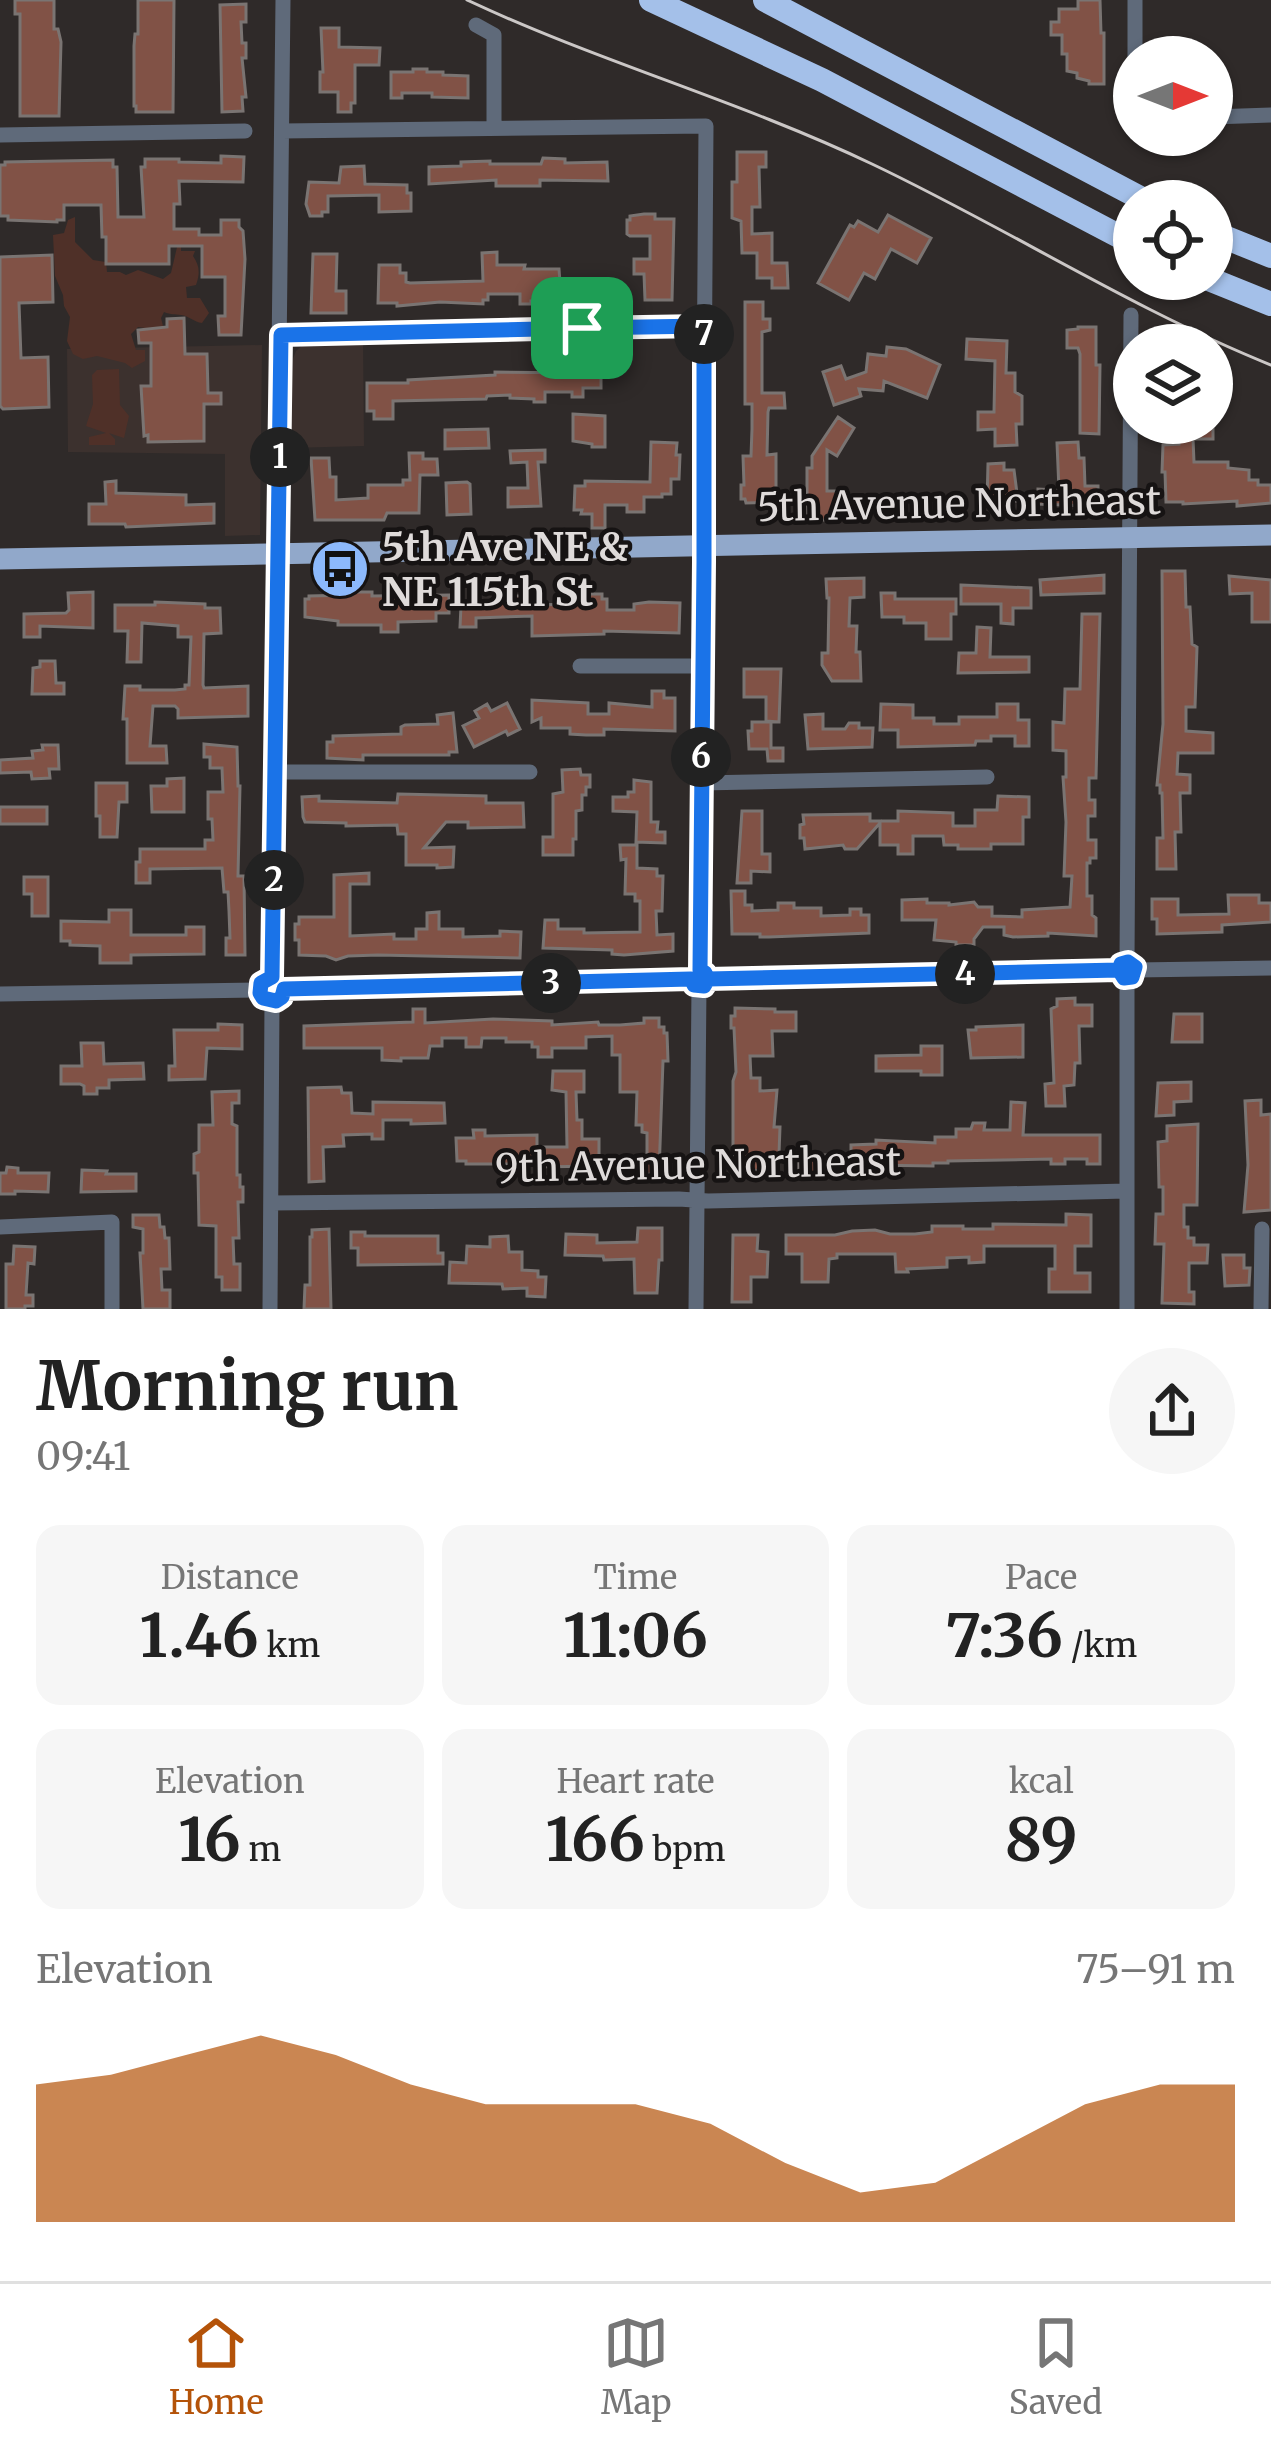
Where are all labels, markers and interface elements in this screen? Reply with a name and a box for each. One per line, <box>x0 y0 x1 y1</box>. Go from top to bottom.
north arrow <box>1113 36 1233 156</box>
map controls <box>1113 36 1233 444</box>
button: locate <box>1113 180 1233 300</box>
pin <box>531 277 633 379</box>
icon: arrive <box>549 295 615 361</box>
pin: 7 <box>674 304 734 364</box>
text: 7 <box>694 313 714 354</box>
button: layers <box>1113 324 1233 444</box>
pin: 1 <box>250 427 310 487</box>
text: 1 <box>272 436 288 477</box>
street label: 5th Avenue Northeast <box>757 476 1161 532</box>
place label: 5th Ave NE & NE 115th St <box>382 523 629 617</box>
bus stop icon: 5th Ave NE & NE 115th St <box>309 538 371 600</box>
pin: 6 <box>671 727 731 787</box>
text: 6 <box>691 736 711 777</box>
pin: 2 <box>244 850 304 910</box>
text: 2 <box>264 859 284 900</box>
pin: 4 <box>935 944 995 1004</box>
pin: 3 <box>521 953 581 1013</box>
text: 4 <box>955 953 975 994</box>
text: 3 <box>542 962 560 1003</box>
street label: 9th Avenue Northeast <box>495 1137 901 1193</box>
text: Morning run <box>36 1345 459 1428</box>
button: share <box>1109 1348 1235 1474</box>
text: 09:41 <box>36 1432 130 1481</box>
text: Distance <box>161 1557 299 1598</box>
text: Time <box>594 1557 677 1598</box>
text: Pace <box>1005 1557 1077 1598</box>
text: 1.46 <box>139 1598 259 1673</box>
text: 11:06 <box>563 1598 708 1673</box>
text: 7:36 <box>945 1598 1063 1673</box>
text: km <box>259 1625 320 1666</box>
text: /km <box>1063 1625 1137 1666</box>
text: Elevation <box>155 1761 305 1802</box>
text: Heart rate <box>557 1761 714 1802</box>
text: kcal <box>1009 1761 1074 1802</box>
text: 16 <box>178 1802 241 1877</box>
text: 166 <box>546 1802 645 1877</box>
text: 89 <box>1005 1802 1078 1877</box>
text: m <box>241 1829 281 1870</box>
text: bpm <box>645 1829 725 1870</box>
text: Elevation <box>36 1945 213 1994</box>
text: 75–91 m <box>1076 1945 1235 1994</box>
tab: Home <box>169 2310 264 2423</box>
tab: Map <box>601 2310 671 2423</box>
tab: Saved <box>1009 2310 1102 2423</box>

